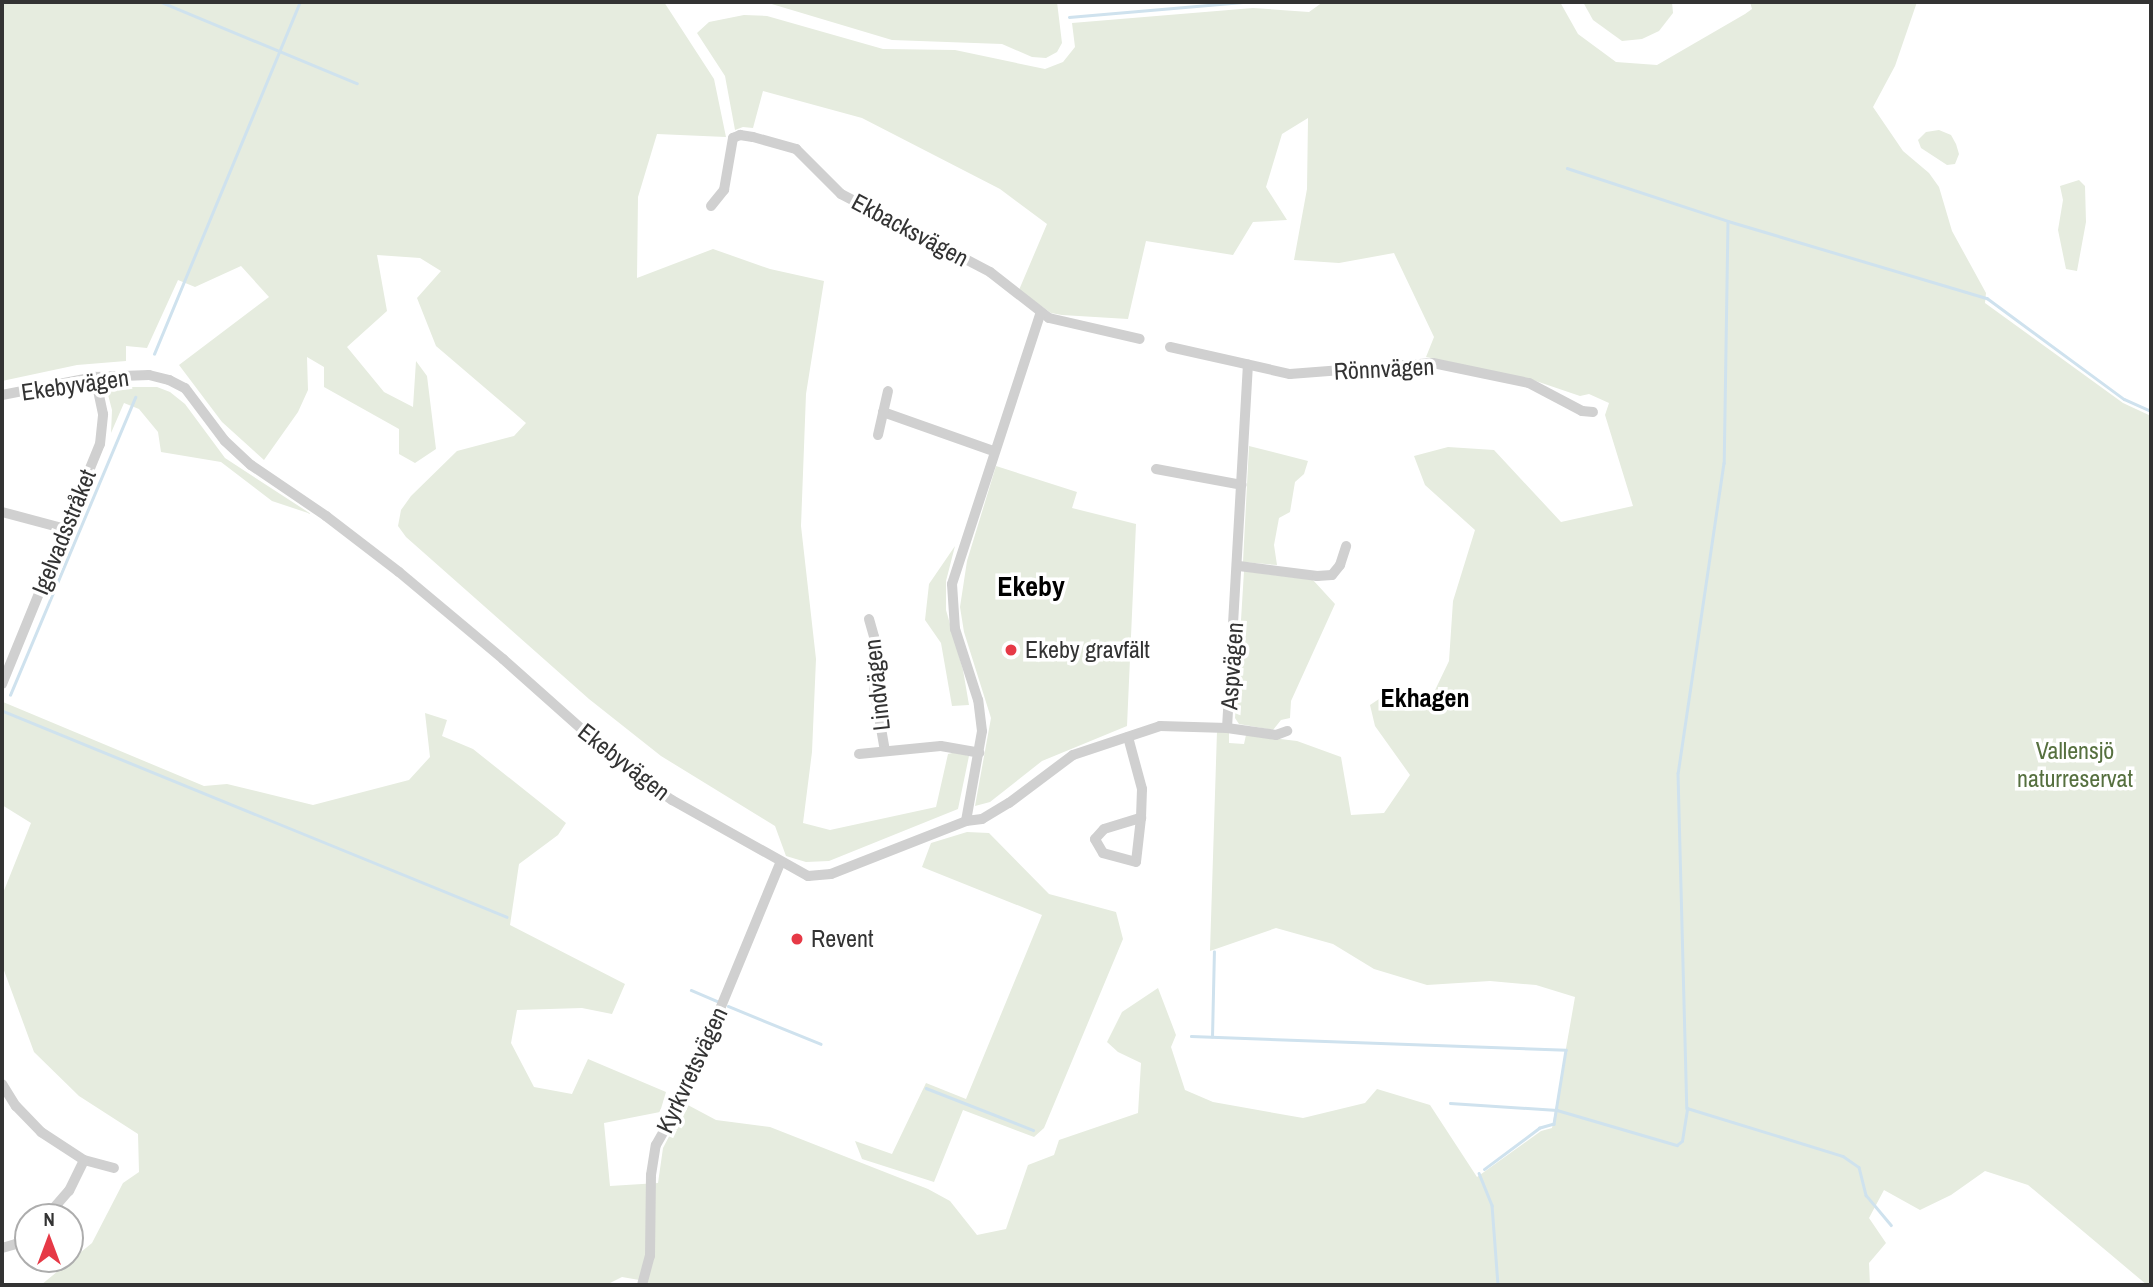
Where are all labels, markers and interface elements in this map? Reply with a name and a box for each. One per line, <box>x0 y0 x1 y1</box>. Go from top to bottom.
street label: Ekbacksvägen <box>847 187 973 273</box>
street label: Rönnvägen <box>1333 352 1435 386</box>
street label: Ekebyvägen <box>19 363 131 407</box>
street label: Igelvadsstråket <box>26 465 102 599</box>
district label: Ekeby <box>997 569 1065 603</box>
street label: Aspvägen <box>1215 621 1249 711</box>
place label: Ekeby gravfält <box>1025 636 1150 664</box>
street label: Lindvägen <box>858 638 896 732</box>
marker: Ekeby gravfält <box>1003 642 1019 658</box>
district label: Ekhagen <box>1381 682 1469 714</box>
street label: Ekebyvägen <box>572 717 676 807</box>
park label: Vallensjö naturreservat <box>2017 737 2133 793</box>
place label: Revent <box>811 925 873 953</box>
marker: Revent <box>789 931 805 947</box>
street label: Kyrkvretsvägen <box>650 1002 734 1138</box>
north arrow <box>14 1203 84 1273</box>
text: N <box>43 1206 55 1232</box>

